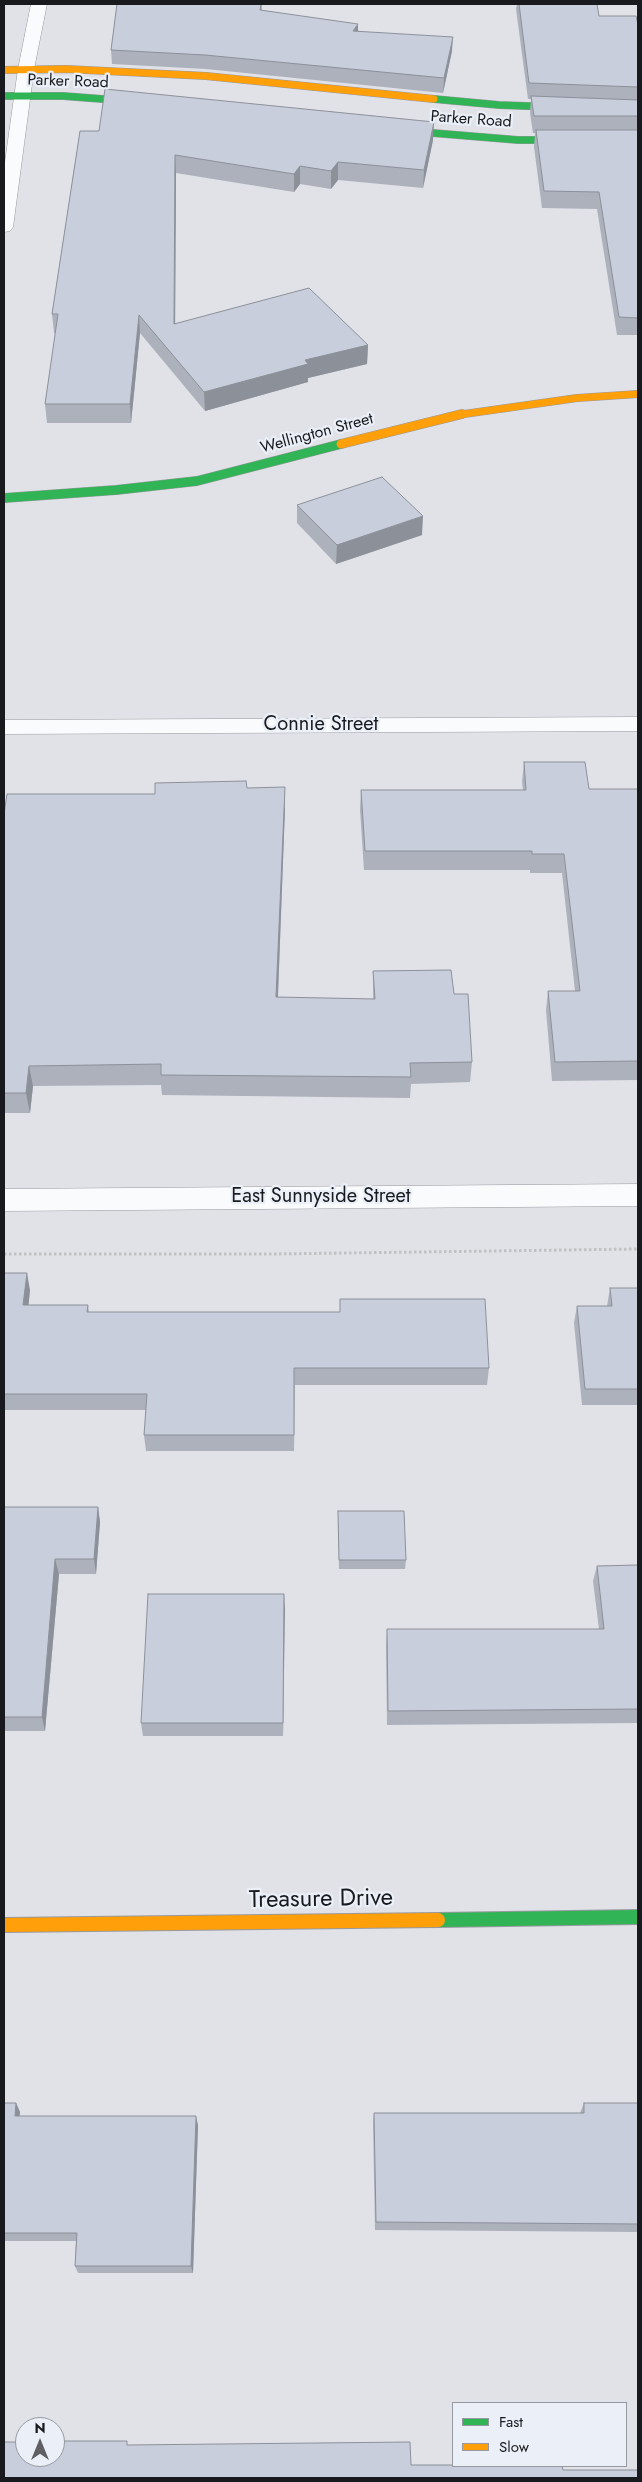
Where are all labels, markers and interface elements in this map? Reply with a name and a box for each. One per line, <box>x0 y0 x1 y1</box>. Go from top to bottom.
street label: Parker Road <box>27 71 109 93</box>
street label: Parker Road <box>430 108 512 132</box>
street label: Wellington Street <box>259 410 375 458</box>
street label: Connie Street <box>264 713 378 737</box>
street label: East Sunnyside Street <box>231 1185 411 1209</box>
street label: Treasure Drive <box>249 1884 393 1916</box>
legend <box>452 2402 627 2467</box>
text: Fast <box>499 2411 523 2433</box>
north arrow <box>15 2417 65 2467</box>
text: N <box>34 2418 46 2438</box>
text: Slow <box>499 2436 529 2458</box>

